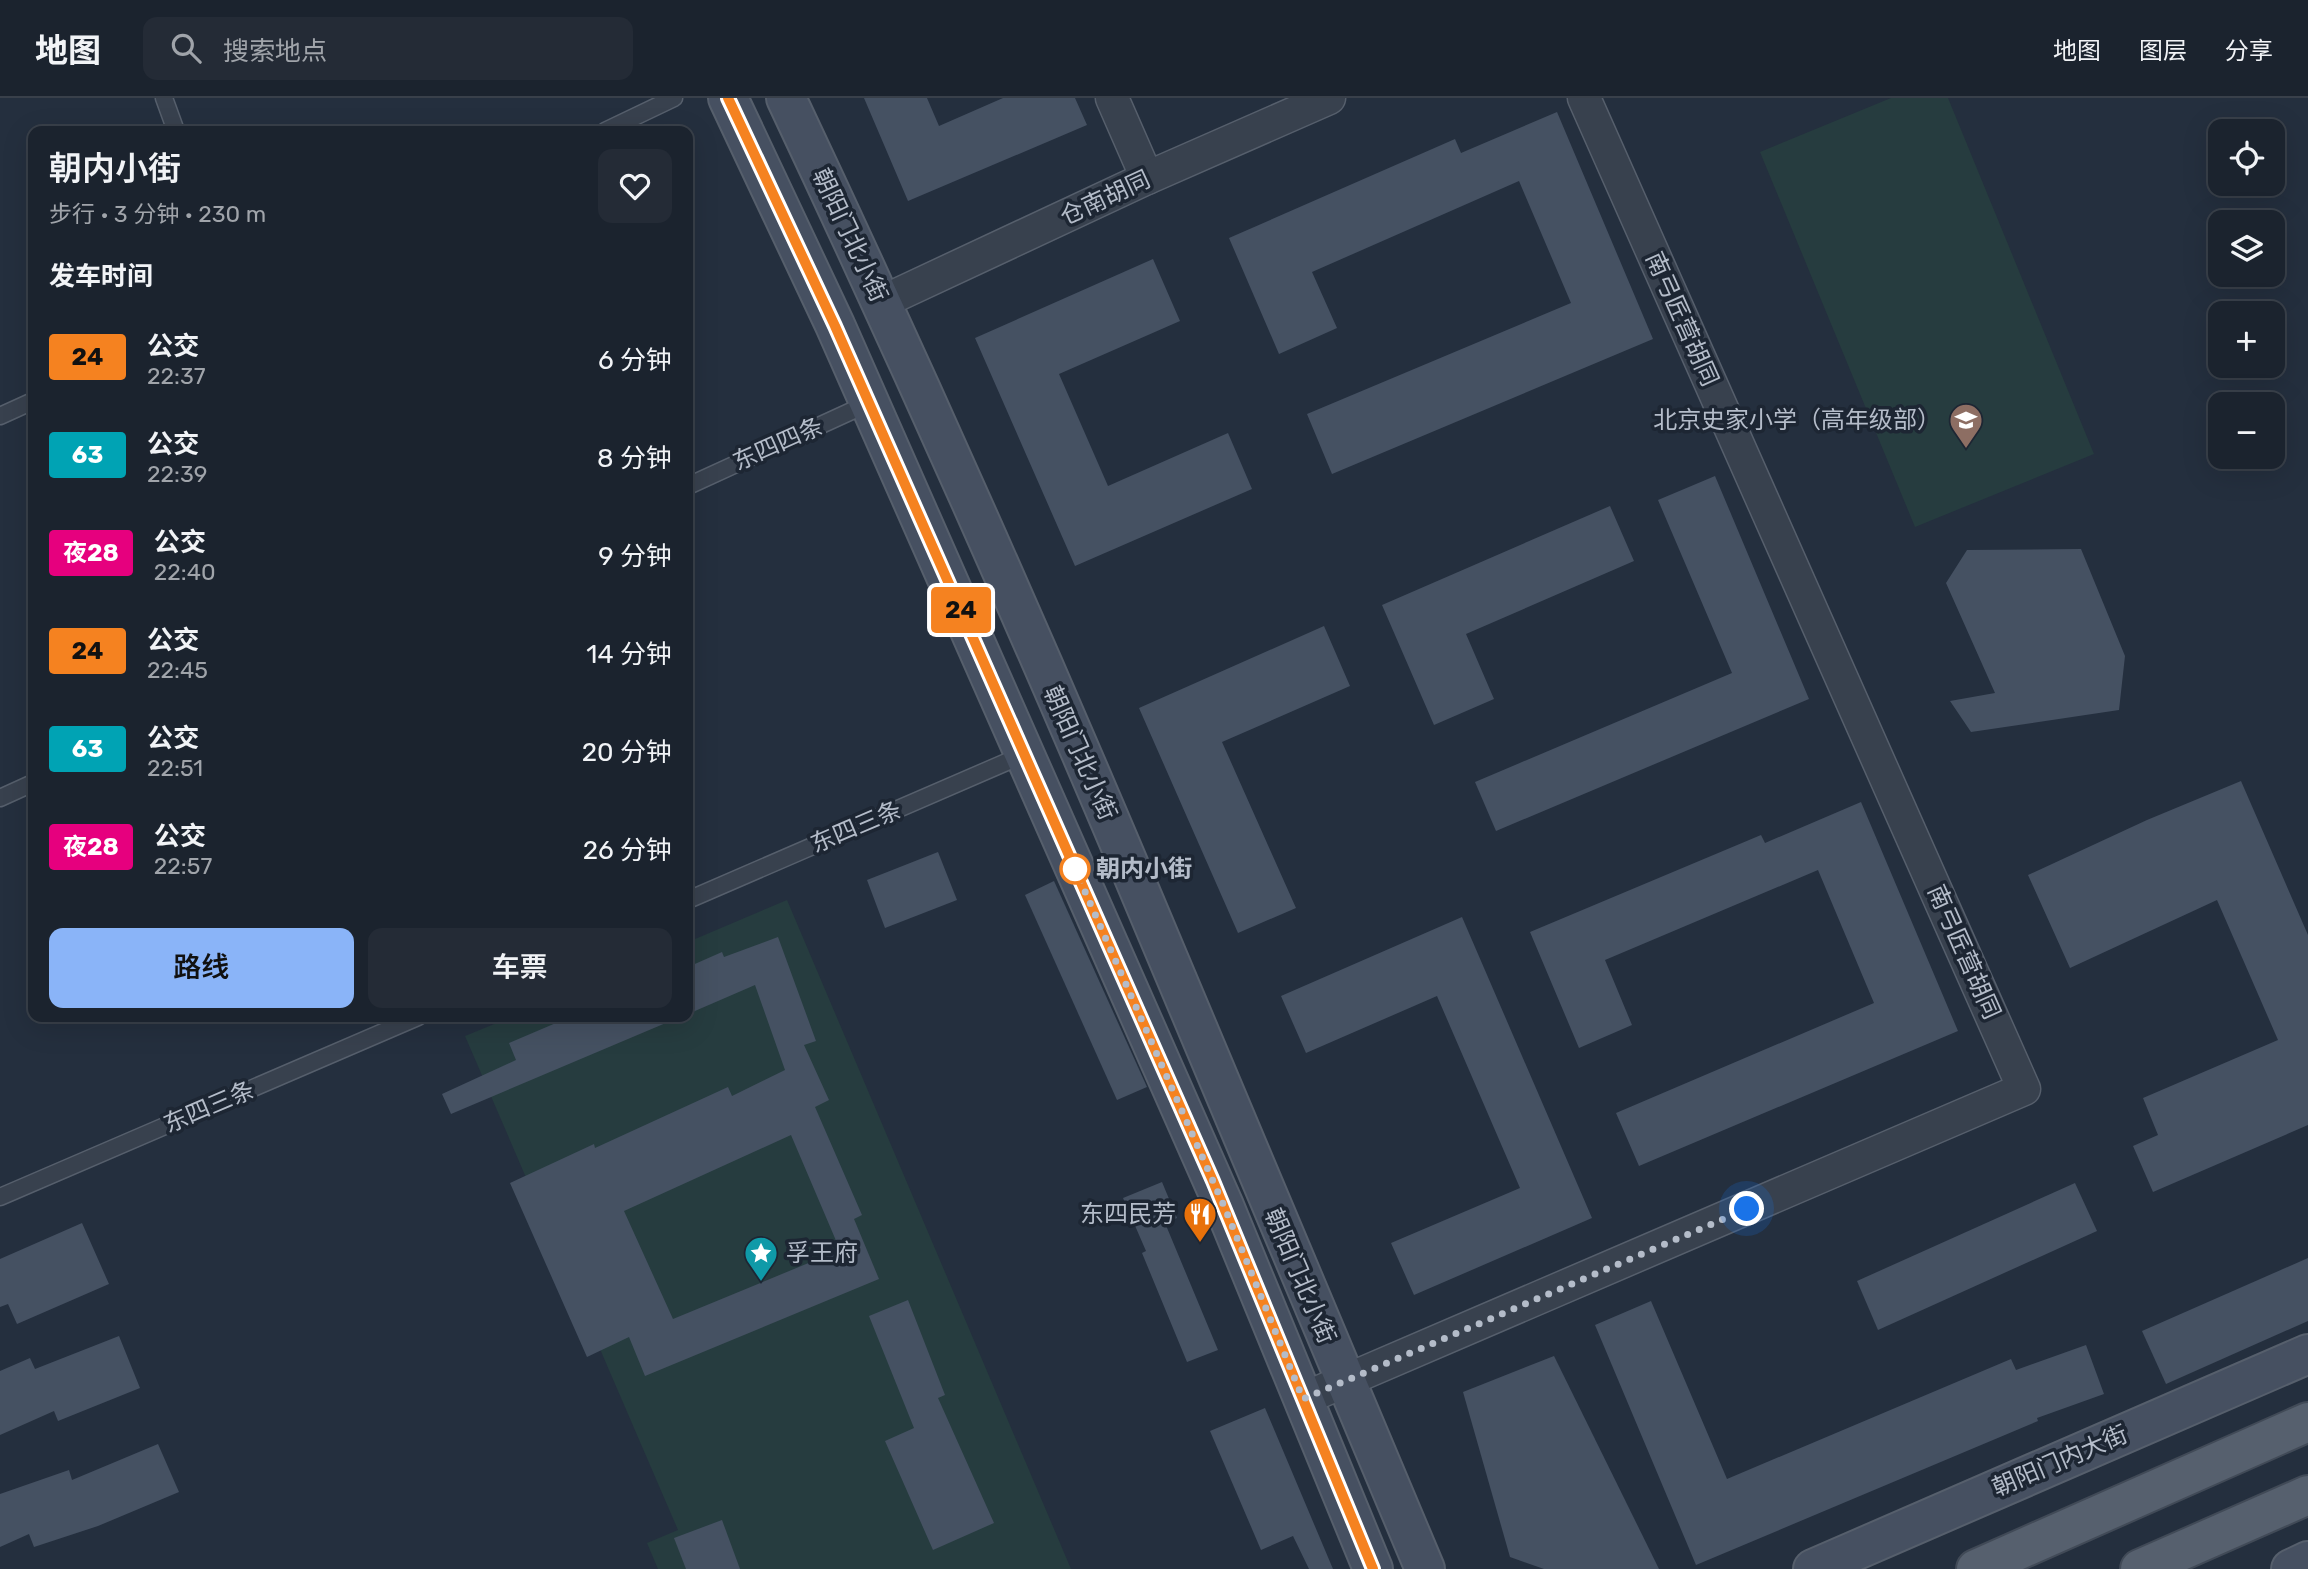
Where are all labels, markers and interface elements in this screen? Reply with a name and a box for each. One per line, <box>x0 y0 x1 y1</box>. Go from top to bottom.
search box <box>143 17 633 80</box>
icon: search <box>167 29 205 67</box>
text: 地图 <box>35 31 101 70</box>
text: 搜索地点 <box>223 36 327 67</box>
text: 地图 <box>2053 37 2101 65</box>
text: 图层 <box>2139 37 2187 65</box>
text: 分享 <box>2225 37 2273 65</box>
map controls <box>2208 119 2285 469</box>
button: locate <box>2208 119 2285 196</box>
text: 朝内小街 <box>49 149 181 188</box>
button: heart <box>598 149 672 223</box>
street label: 朝阳门北小街 <box>807 164 893 306</box>
street label: 仓南胡同 <box>1056 165 1154 231</box>
text: 步行 · 3 分钟 · 230 m <box>49 200 266 228</box>
button: layers <box>2208 210 2285 287</box>
street label: 南弓匠营胡同 <box>1640 248 1724 390</box>
text: 发车时间 <box>49 261 153 292</box>
button: + <box>2208 301 2285 378</box>
text: 公交 <box>147 331 199 362</box>
text: 24 <box>72 343 103 371</box>
text: 6 分钟 <box>598 345 672 376</box>
text: 22:37 <box>147 362 206 390</box>
button: − <box>2208 392 2285 469</box>
school or university icon: 北京史家小学（高年级部） <box>1947 401 1985 450</box>
place label: 北京史家小学（高年级部） <box>1653 406 1941 434</box>
street label: 东四四条 <box>728 412 828 476</box>
text: 公交 <box>147 429 199 460</box>
text: 63 <box>72 441 103 469</box>
text: 8 分钟 <box>597 443 672 474</box>
text: 22:39 <box>147 460 207 488</box>
text: 公交 <box>154 527 206 558</box>
text: 夜28 <box>63 539 119 567</box>
text: 9 分钟 <box>598 541 672 572</box>
text: 22:40 <box>154 558 216 586</box>
line badge: 24 <box>930 587 992 633</box>
text: 24 <box>945 596 977 624</box>
text: 公交 <box>147 625 199 656</box>
text: 24 <box>72 637 103 665</box>
text: 14 分钟 <box>586 639 672 670</box>
text: 22:45 <box>147 656 208 684</box>
street label: 朝阳门北小街 <box>1038 682 1122 824</box>
text: 公交 <box>147 723 199 754</box>
text: 63 <box>72 735 103 763</box>
text: 20 分钟 <box>582 737 672 768</box>
text: 22:51 <box>147 754 203 782</box>
street label: 东四三条 <box>806 795 906 859</box>
text: 公交 <box>154 821 206 852</box>
text: 夜28 <box>63 833 119 861</box>
text: 26 分钟 <box>583 835 672 866</box>
text: 22:57 <box>154 852 212 880</box>
marker: 朝内小街 <box>1060 854 1090 884</box>
place label: 朝内小街 <box>1096 855 1192 883</box>
street label: 南弓匠营胡同 <box>1922 881 2006 1023</box>
button: 路线 <box>49 928 354 1008</box>
button: 车票 <box>368 928 672 1008</box>
street label: 东四三条 <box>159 1075 259 1139</box>
your location <box>1729 1191 1764 1226</box>
restaurant icon: 东四民芳 <box>1181 1195 1219 1244</box>
place label: 东四民芳 <box>1080 1200 1176 1228</box>
street label: 朝阳门北小街 <box>1259 1204 1341 1348</box>
place icon: 孚王府 <box>742 1234 780 1283</box>
place label: 孚王府 <box>786 1239 858 1267</box>
street label: 朝阳门内大街 <box>1988 1420 2132 1502</box>

